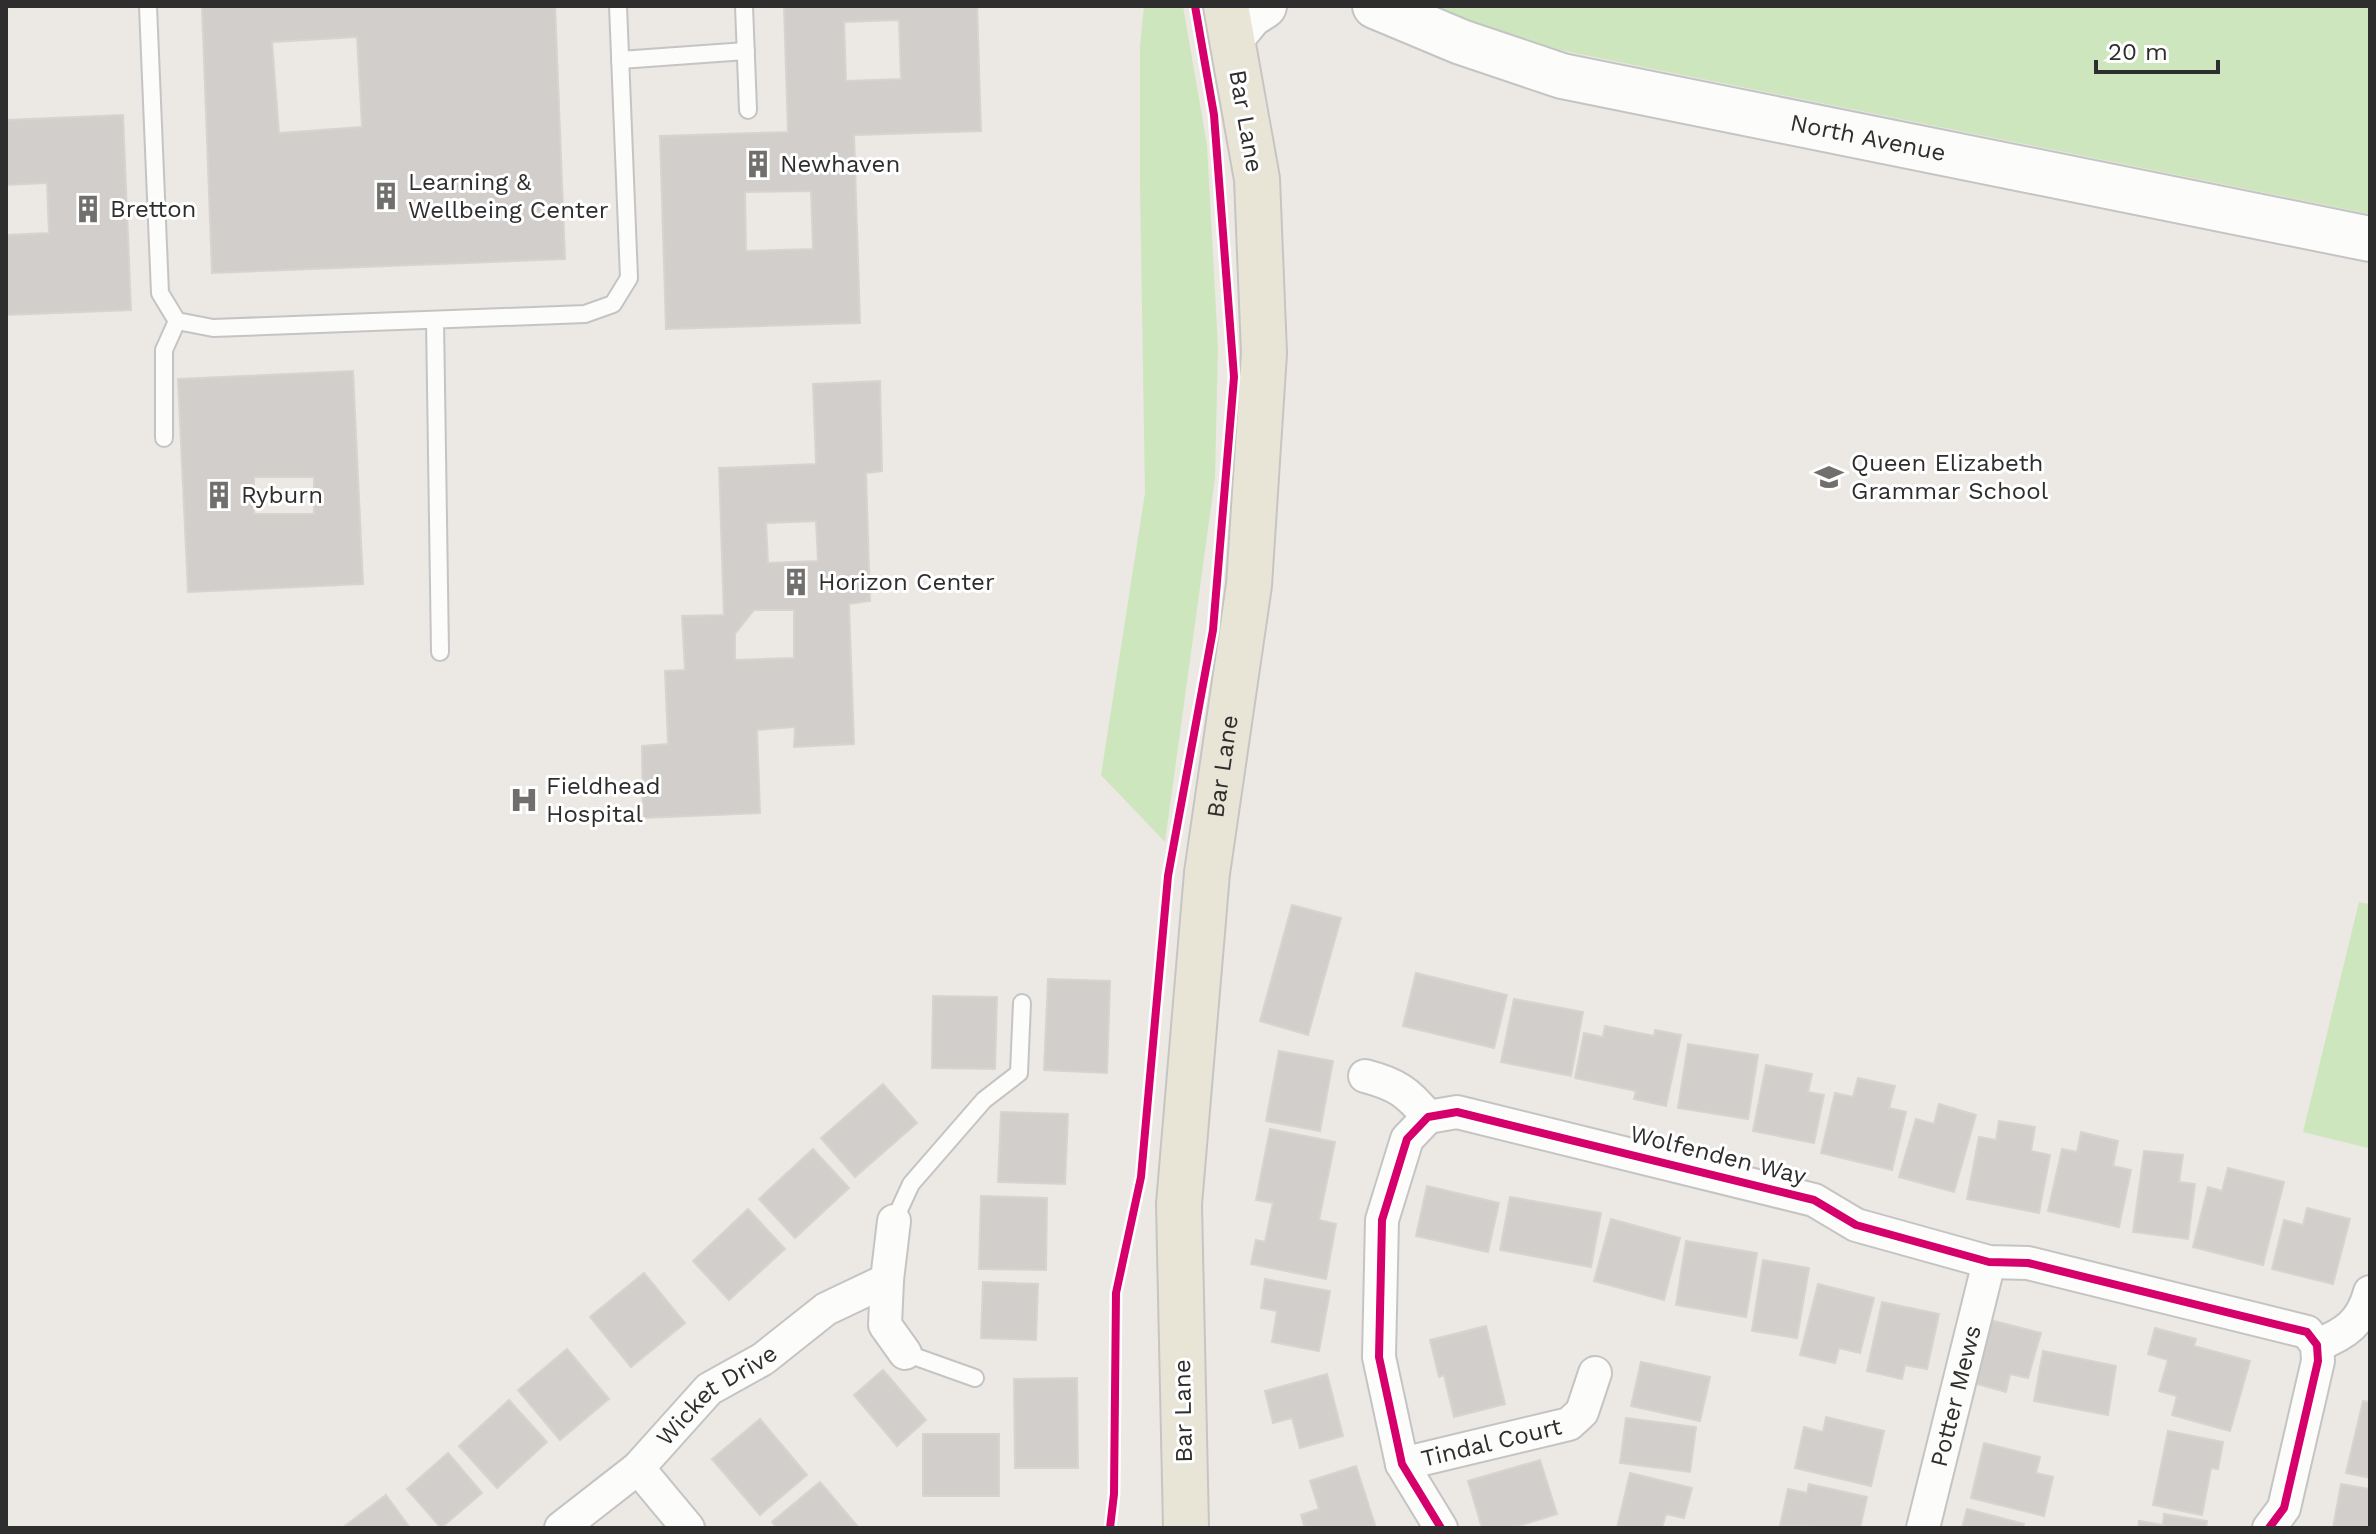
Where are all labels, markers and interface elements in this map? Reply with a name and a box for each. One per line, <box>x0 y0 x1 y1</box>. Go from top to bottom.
scale bar <box>2096 24 2218 74</box>
text: 20 m <box>2108 38 2168 66</box>
street label: Bar Lane <box>1223 68 1269 174</box>
street label: North Avenue <box>1788 108 1948 167</box>
building icon: Newhaven <box>743 149 773 179</box>
place label: Newhaven <box>780 150 900 178</box>
place label: Learning & Wellbeing Center <box>408 168 609 224</box>
building icon: Learning & Wellbeing Center <box>371 181 401 211</box>
building icon: Bretton <box>73 194 103 224</box>
place label: Bretton <box>110 195 196 223</box>
place label: Queen Elizabeth Grammar School <box>1851 449 2049 505</box>
school or university icon: Queen Elizabeth Grammar School <box>1814 462 1844 492</box>
building icon: Ryburn <box>204 480 234 510</box>
place label: Ryburn <box>241 481 323 509</box>
building icon: Horizon Center <box>781 567 811 597</box>
place label: Horizon Center <box>818 568 995 596</box>
street label: Bar Lane <box>1201 713 1244 820</box>
place label: Fieldhead Hospital <box>546 772 661 828</box>
hospital icon: Fieldhead Hospital <box>509 785 539 815</box>
street label: Wolfenden Way <box>1627 1120 1810 1191</box>
street label: Potter Mews <box>1925 1322 1987 1470</box>
street label: Wicket Drive <box>651 1339 783 1452</box>
street label: Bar Lane <box>1168 1359 1198 1463</box>
street label: Tindal Court <box>1418 1412 1565 1473</box>

